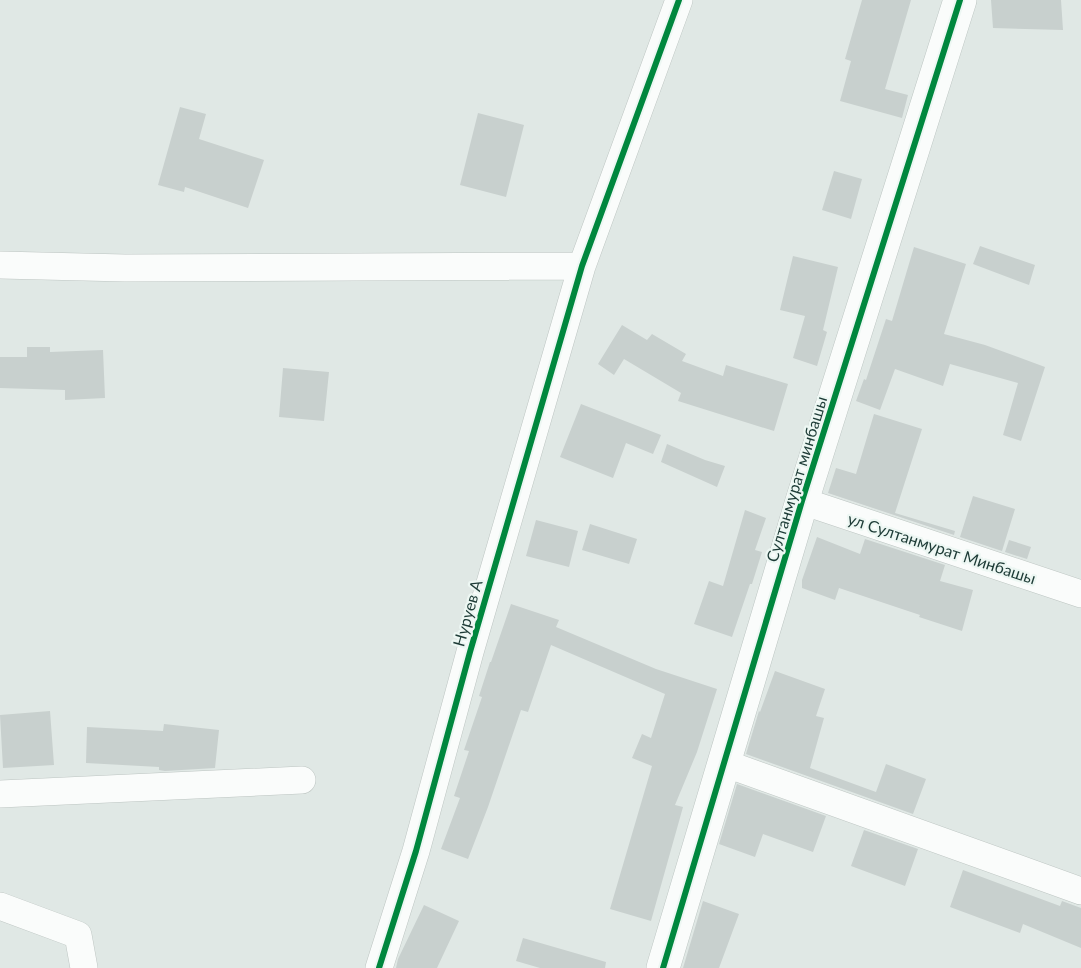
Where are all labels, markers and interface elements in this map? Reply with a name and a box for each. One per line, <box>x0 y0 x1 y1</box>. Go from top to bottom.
street label: Султанмурат минбашы <box>762 394 830 564</box>
street label: ул Султанмурат Минбашы <box>846 509 1038 587</box>
street label: Нуруев А <box>448 577 486 648</box>

